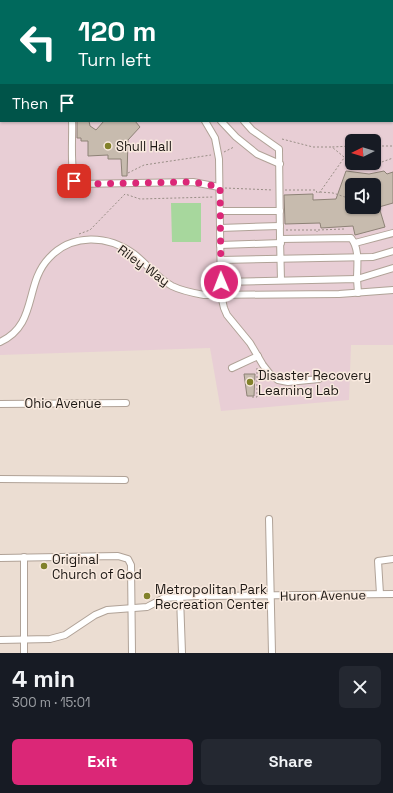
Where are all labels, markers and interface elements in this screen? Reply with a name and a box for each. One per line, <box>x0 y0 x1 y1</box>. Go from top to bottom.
text: 120 m <box>78 13 156 49</box>
icon: left <box>12 16 64 68</box>
text: Turn left <box>78 48 151 71</box>
icon: arrive <box>56 92 78 114</box>
text: Then <box>12 94 48 113</box>
north arrow <box>345 134 381 170</box>
map controls <box>345 134 381 214</box>
place label: Shull Hall <box>116 138 172 155</box>
marker: Shull Hall <box>103 141 113 151</box>
pin <box>57 164 91 198</box>
icon: arrive <box>63 170 85 192</box>
button: sound <box>345 178 381 214</box>
street label: Riley Way <box>114 241 173 290</box>
position arrow <box>200 261 242 303</box>
place label: Disaster Recovery Learning Lab <box>258 367 371 399</box>
marker: Disaster Recovery Learning Lab <box>245 377 255 387</box>
street label: Ohio Avenue <box>25 395 101 412</box>
place label: Original Church of God <box>52 551 142 583</box>
marker: Original Church of God <box>39 561 49 571</box>
place label: Metropolitan Park Recreation Center <box>155 581 269 613</box>
street label: Huron Avenue <box>280 586 366 605</box>
marker: Metropolitan Park Recreation Center <box>142 591 152 601</box>
text: 4 min <box>12 663 75 694</box>
button: close <box>339 666 381 708</box>
text: 300 m · 15:01 <box>12 694 90 711</box>
button: Exit <box>12 739 193 785</box>
button: Share <box>201 739 381 785</box>

